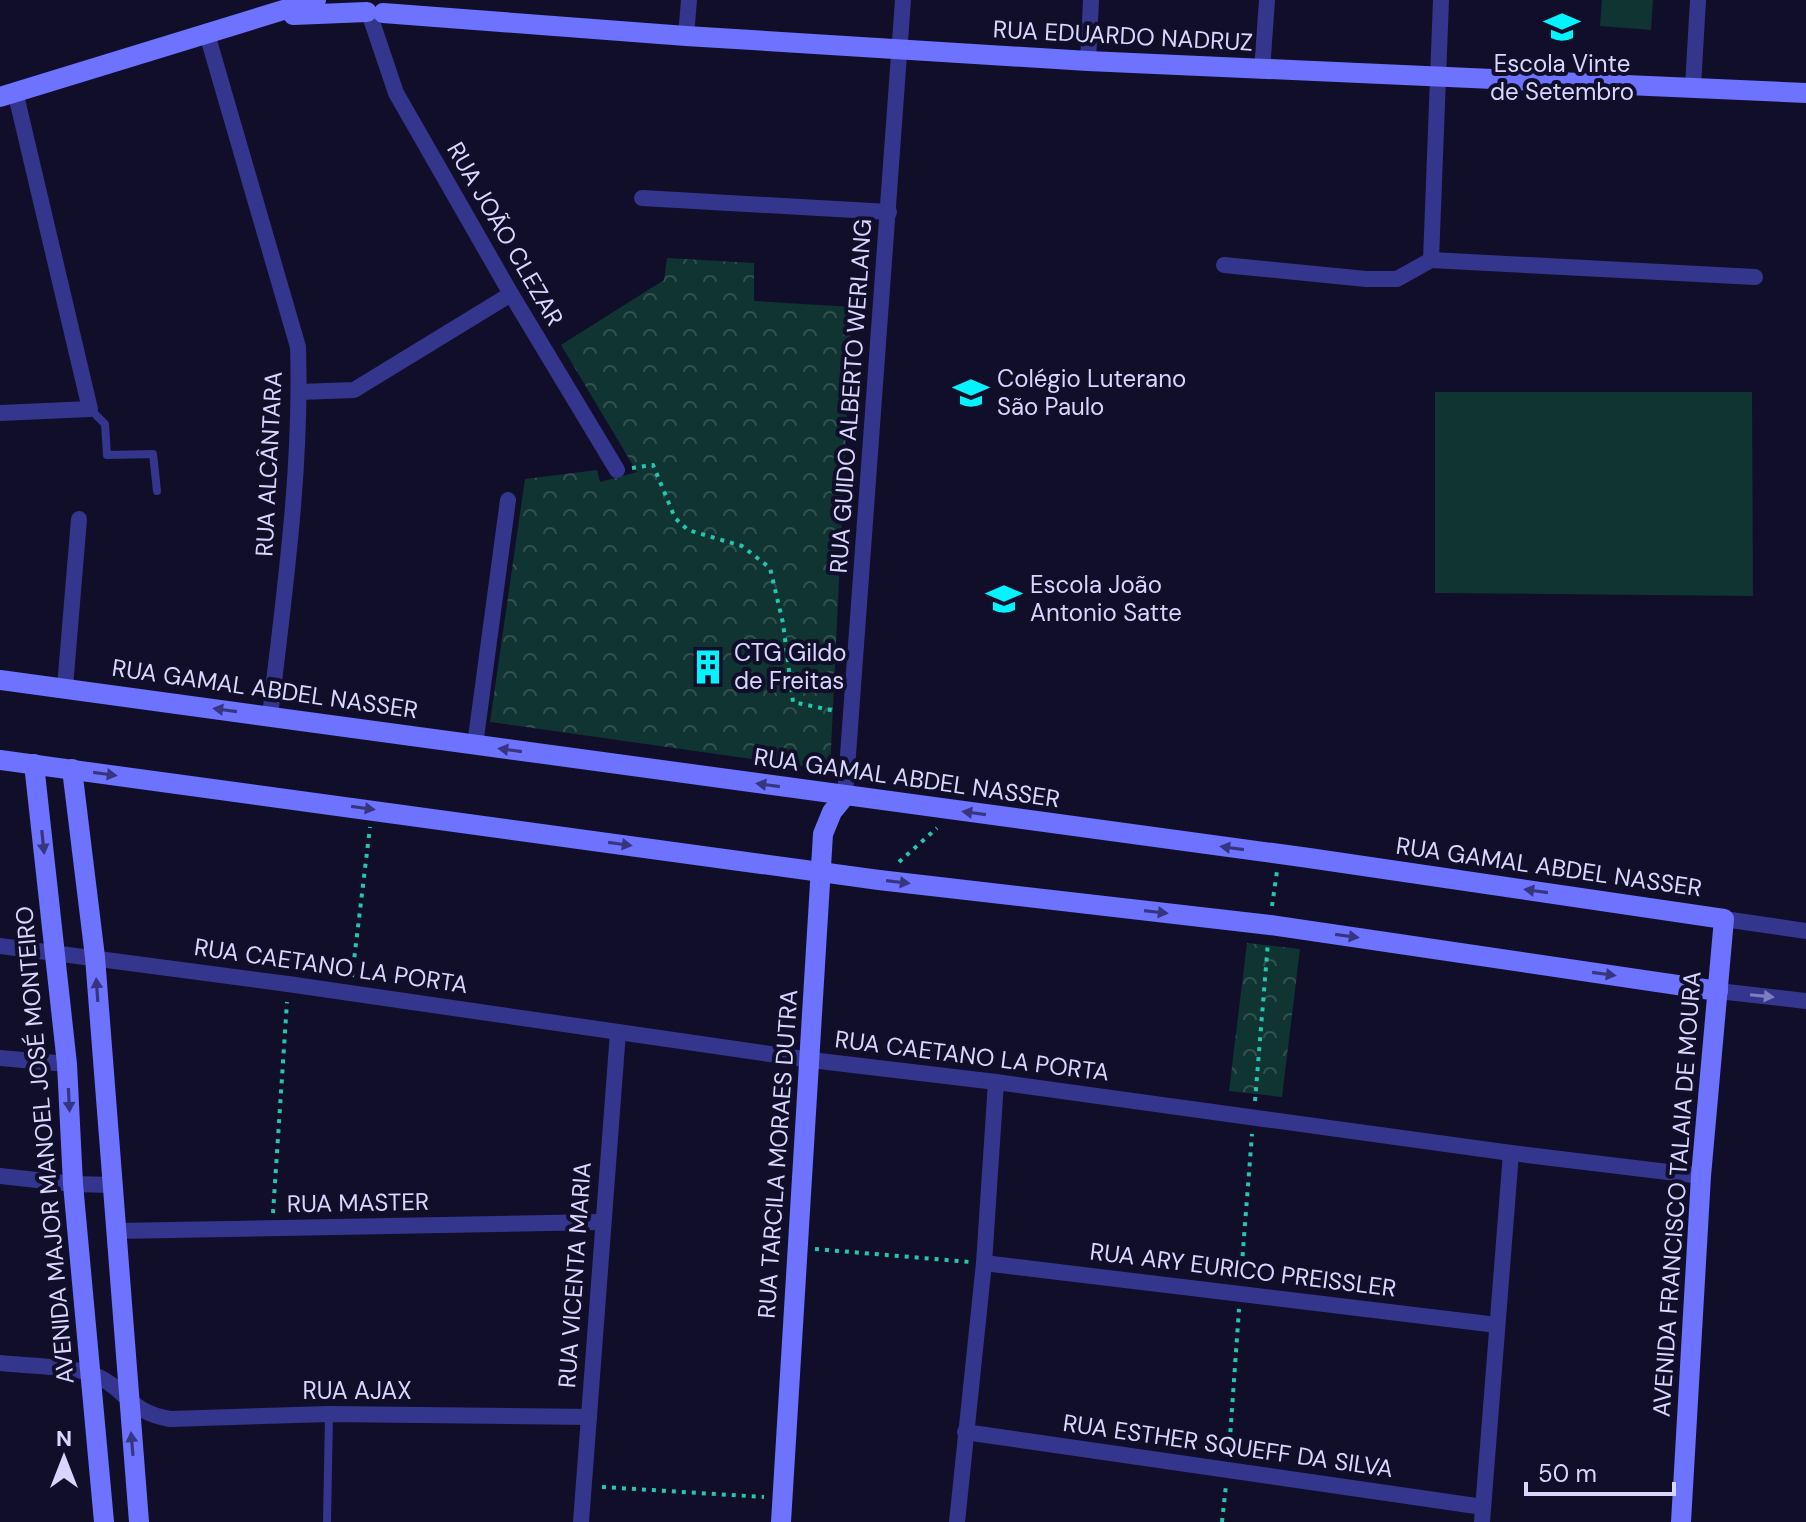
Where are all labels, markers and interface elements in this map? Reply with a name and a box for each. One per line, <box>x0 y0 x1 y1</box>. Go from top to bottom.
school or university icon: Escola Vinte de Setembro <box>1543 8 1581 46</box>
street label: RUA EDUARDO NADRUZ <box>992 13 1254 58</box>
place label: Escola Vinte de Setembro <box>1490 48 1634 107</box>
street label: RUA JOÃO CLEZAR <box>440 136 571 331</box>
street label: RUA GUIDO ALBERTO WERLANG <box>823 218 878 574</box>
place label: Colégio Luterano São Paulo <box>997 363 1186 422</box>
street label: RUA ALCÂNTARA <box>248 370 289 557</box>
school or university icon: Colégio Luterano São Paulo <box>952 374 990 412</box>
place label: Escola João Antonio Satte <box>1030 569 1182 628</box>
school or university icon: Escola João Antonio Satte <box>985 580 1023 618</box>
place label: CTG Gildo de Freitas <box>734 637 847 696</box>
building icon: CTG Gildo de Freitas <box>689 648 727 686</box>
street label: RUA GAMAL ABDEL NASSER <box>110 652 420 725</box>
one-way arrow <box>212 703 237 716</box>
street label: RUA GAMAL ABDEL NASSER <box>752 741 1062 814</box>
one-way arrow <box>498 743 523 756</box>
one-way arrow <box>93 767 118 780</box>
one-way arrow <box>755 778 780 791</box>
one-way arrow <box>351 802 376 815</box>
one-way arrow <box>961 807 986 820</box>
one-way arrow <box>36 830 49 855</box>
street label: RUA GAMAL ABDEL NASSER <box>1394 830 1704 903</box>
one-way arrow <box>608 837 633 850</box>
one-way arrow <box>1219 841 1244 854</box>
one-way arrow <box>886 875 911 888</box>
one-way arrow <box>1523 884 1548 897</box>
street label: AVENIDA MAJOR MANOEL JOSÉ MONTEIRO <box>8 905 81 1385</box>
one-way arrow <box>1144 905 1169 918</box>
one-way arrow <box>1335 930 1360 943</box>
street label: RUA CAETANO LA PORTA <box>192 931 470 1000</box>
one-way arrow <box>1592 968 1617 981</box>
street label: AVENIDA FRANCISCO TALAIA DE MOURA <box>1645 970 1708 1418</box>
one-way arrow <box>90 977 103 1002</box>
street label: RUA TARCILA MORAES DUTRA <box>751 988 804 1320</box>
one-way arrow <box>1750 989 1775 1002</box>
street label: RUA CAETANO LA PORTA <box>833 1023 1111 1088</box>
one-way arrow <box>63 1088 76 1113</box>
street label: RUA VICENTA MARIA <box>551 1161 598 1389</box>
street label: RUA MASTER <box>286 1186 430 1219</box>
street label: RUA ARY EURICO PREISSLER <box>1088 1235 1398 1304</box>
street label: RUA AJAX <box>302 1375 412 1406</box>
street label: RUA ESTHER SQUEFF DA SILVA <box>1061 1407 1395 1484</box>
north arrow <box>24 1418 104 1498</box>
text: N <box>56 1424 72 1453</box>
one-way arrow <box>126 1431 139 1456</box>
scale bar <box>1526 1446 1674 1496</box>
text: 50 m <box>1538 1458 1597 1489</box>

